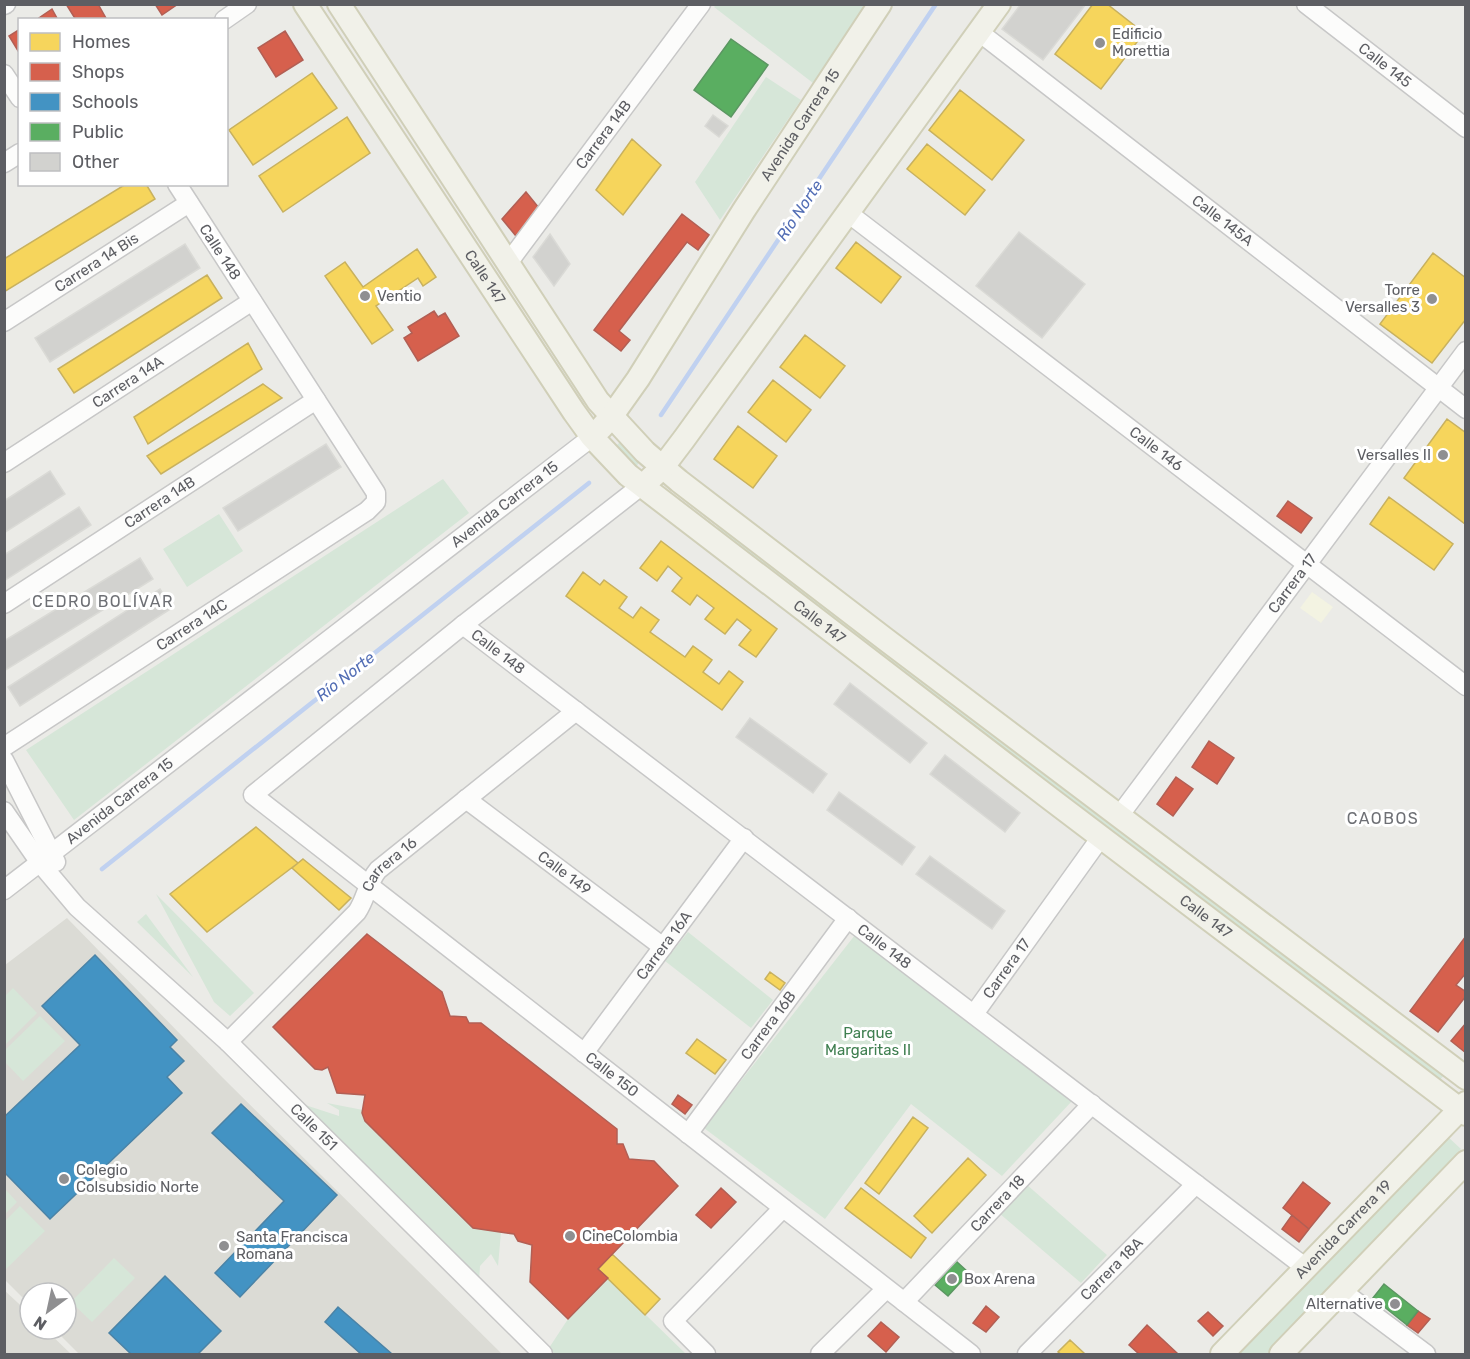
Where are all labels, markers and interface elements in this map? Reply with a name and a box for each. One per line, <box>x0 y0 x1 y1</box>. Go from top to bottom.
legend <box>18 18 228 186</box>
place label: Edificio Morettia <box>1112 25 1170 60</box>
text: Homes <box>72 31 130 53</box>
marker: Edificio Morettia <box>1093 36 1107 50</box>
street label: Calle 145 <box>1355 39 1415 92</box>
text: Shops <box>72 61 124 83</box>
street label: Avenida Carrera 15 <box>757 65 844 184</box>
text: Schools <box>72 91 138 113</box>
street label: Carrera 14B <box>572 97 635 173</box>
text: Public <box>72 121 124 143</box>
text: Other <box>72 151 119 173</box>
water label: Río Norte <box>772 176 827 244</box>
street label: Calle 145A <box>1188 191 1257 250</box>
street label: Calle 148 <box>195 221 245 283</box>
street label: Carrera 14 Bis <box>51 229 142 296</box>
street label: Calle 147 <box>461 247 509 308</box>
place label: Torre Versalles 3 <box>1345 281 1420 316</box>
place label: Ventio <box>377 287 422 305</box>
marker: Ventio <box>358 289 372 303</box>
marker: Torre Versalles 3 <box>1425 292 1439 306</box>
street label: Carrera 14A <box>89 352 167 412</box>
street label: Calle 146 <box>1126 423 1186 475</box>
place label: Versalles II <box>1357 446 1431 464</box>
marker: Versalles II <box>1436 448 1450 462</box>
street label: Avenida Carrera 15 <box>447 457 562 551</box>
street label: Carrera 14B <box>121 472 199 532</box>
street label: Carrera 17 <box>1264 550 1321 617</box>
district label: CEDRO BOLÍVAR <box>32 592 174 611</box>
street label: Carrera 14C <box>153 595 231 655</box>
street label: Calle 147 <box>790 596 849 648</box>
street label: Calle 148 <box>467 625 528 678</box>
water label: Río Norte <box>312 648 378 705</box>
street label: Avenida Carrera 15 <box>62 754 177 848</box>
district label: CAOBOS <box>1347 809 1419 828</box>
street label: Carrera 16 <box>358 833 420 894</box>
street label: Calle 149 <box>534 847 595 899</box>
street label: Calle 147 <box>1176 891 1236 942</box>
street label: Carrera 16A <box>633 908 695 983</box>
street label: Calle 148 <box>854 920 915 973</box>
street label: Carrera 17 <box>979 935 1034 1002</box>
street label: Carrera 16B <box>737 988 800 1063</box>
park label: Parque Margaritas II <box>825 1024 911 1059</box>
street label: Calle 150 <box>582 1048 642 1101</box>
street label: Calle 151 <box>286 1100 341 1154</box>
place label: Colegio Colsubsidio Norte <box>76 1161 199 1196</box>
street label: Carrera 18 <box>967 1171 1029 1235</box>
marker: Colegio Colsubsidio Norte <box>57 1172 71 1186</box>
street label: Avenida Carrera 19 <box>1291 1176 1395 1282</box>
place label: CineColombia <box>582 1227 678 1245</box>
place label: Santa Francisca Romana <box>236 1228 348 1263</box>
marker: CineColombia <box>563 1229 577 1243</box>
street label: Carrera 18A <box>1076 1234 1147 1304</box>
marker: Santa Francisca Romana <box>217 1239 231 1253</box>
place label: Box Arena <box>964 1270 1035 1288</box>
marker: Box Arena <box>945 1272 959 1286</box>
north arrow <box>18 1281 78 1341</box>
place label: Alternative <box>1306 1295 1383 1313</box>
marker: Alternative <box>1388 1297 1402 1311</box>
text: N <box>30 1312 50 1334</box>

